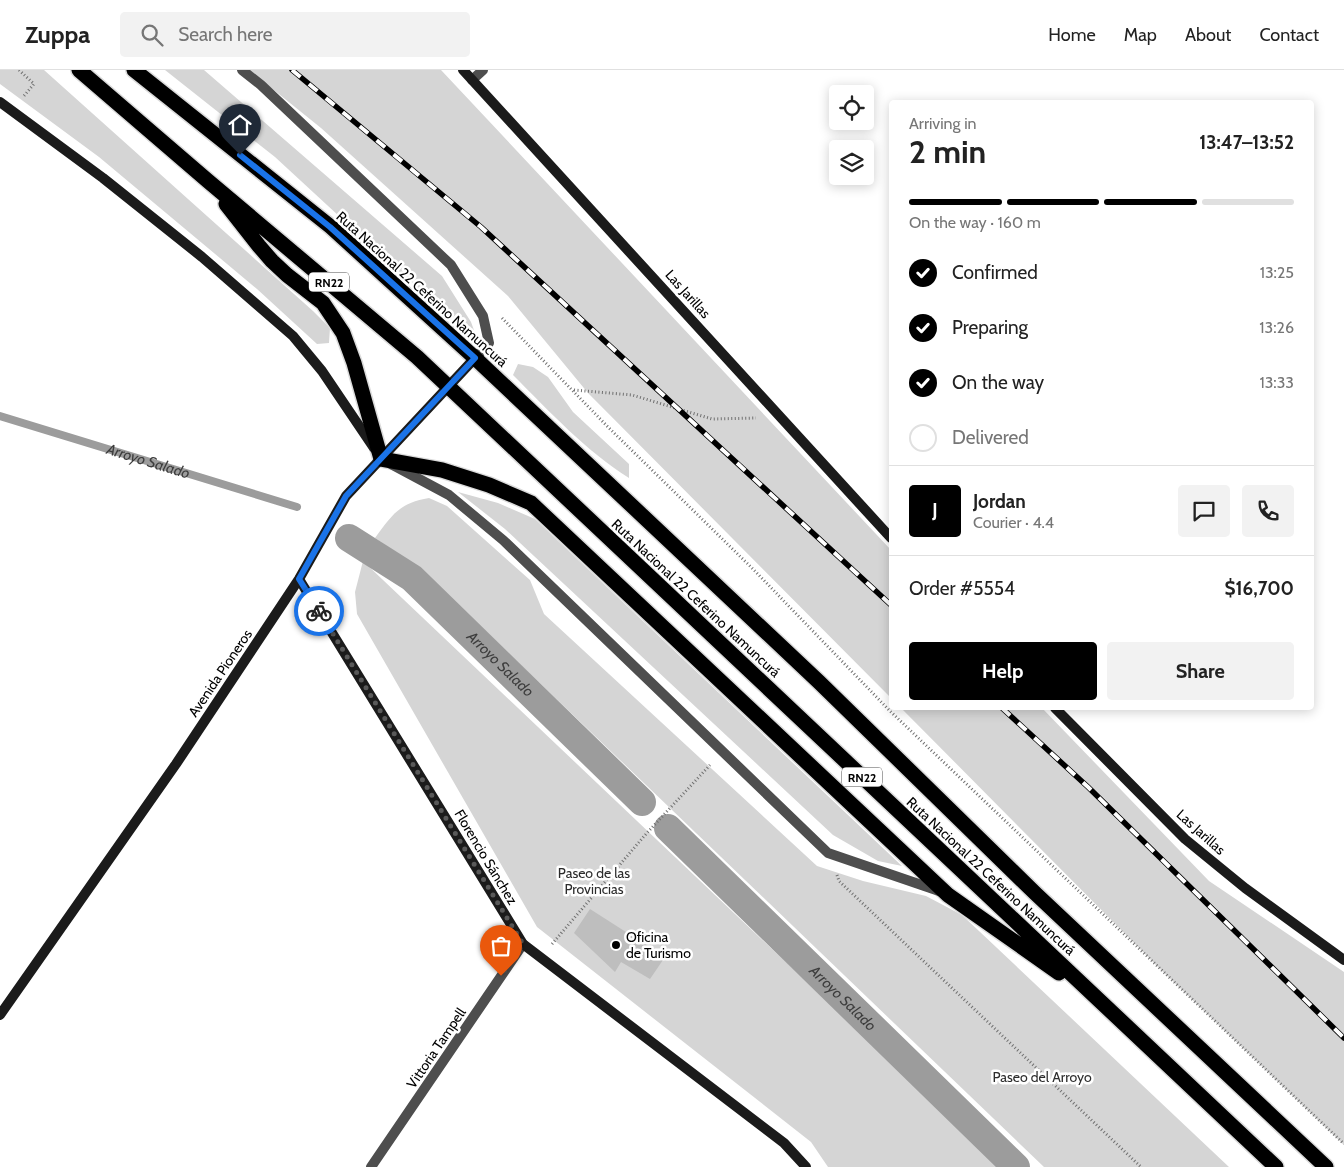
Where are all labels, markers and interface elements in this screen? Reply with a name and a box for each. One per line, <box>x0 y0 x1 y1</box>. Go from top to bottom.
search box <box>120 12 470 57</box>
text: Zuppa <box>25 20 90 49</box>
icon: search <box>138 21 166 49</box>
text: Search here <box>178 23 273 46</box>
text: Home <box>1048 24 1096 46</box>
text: Map <box>1124 24 1157 46</box>
text: About <box>1185 24 1231 46</box>
text: Contact <box>1259 24 1319 46</box>
map controls <box>829 85 874 185</box>
button: locate <box>829 85 874 130</box>
pin <box>219 104 261 155</box>
icon: home <box>226 111 254 139</box>
text: Arriving in <box>909 114 976 133</box>
text: 13:47–13:52 <box>1199 131 1294 154</box>
text: 2 min <box>909 132 986 171</box>
button: layers <box>829 140 874 185</box>
street label: Ruta Nacional 22 Ceferino Namuncurá <box>333 207 512 371</box>
text: On the way · 160 m <box>909 213 1041 232</box>
icon: check <box>909 259 937 287</box>
text: Confirmed <box>952 261 1038 284</box>
text: 13:25 <box>1260 263 1294 282</box>
street label: Las Jarillas <box>661 266 715 322</box>
road number: RN22 <box>309 272 349 292</box>
icon: check <box>909 314 937 342</box>
text: Preparing <box>952 316 1028 339</box>
text: 13:26 <box>1259 318 1294 337</box>
icon: check <box>909 369 937 397</box>
text: On the way <box>952 371 1044 394</box>
text: 13:33 <box>1259 373 1294 392</box>
text: Delivered <box>952 426 1029 449</box>
water label: Arroyo Salado <box>104 440 192 483</box>
button: chat <box>1178 485 1230 537</box>
button: phone <box>1242 485 1294 537</box>
text: Jordan <box>973 490 1026 513</box>
text: J <box>932 499 938 522</box>
text: Courier · 4.4 <box>973 513 1054 532</box>
street label: Ruta Nacional 22 Ceferino Namuncurá <box>608 515 784 681</box>
text: Order #5554 <box>909 577 1015 600</box>
text: $16,700 <box>1225 577 1294 600</box>
courier <box>294 586 344 636</box>
icon: bike <box>305 597 333 625</box>
street label: Avenida Pioneros <box>184 626 256 720</box>
water label: Arroyo Salado <box>463 627 538 701</box>
button: Help <box>909 642 1097 700</box>
button: Share <box>1107 642 1294 700</box>
road number: RN22 <box>842 768 882 786</box>
street label: Ruta Nacional 22 Ceferino Namuncurá <box>903 793 1079 959</box>
street label: Las Jarillas <box>1173 805 1229 859</box>
street label: Florencio Sánchez <box>450 806 522 908</box>
park label: Paseo de las Provincias <box>558 864 630 898</box>
pin <box>480 925 522 976</box>
place label: Oficina de Turismo <box>626 928 691 962</box>
icon: bag <box>487 932 515 960</box>
marker: Oficina de Turismo <box>610 939 622 951</box>
water label: Arroyo Salado <box>805 961 880 1035</box>
street label: Vittoria Tampell <box>402 1004 470 1092</box>
park label: Paseo del Arroyo <box>992 1068 1092 1086</box>

